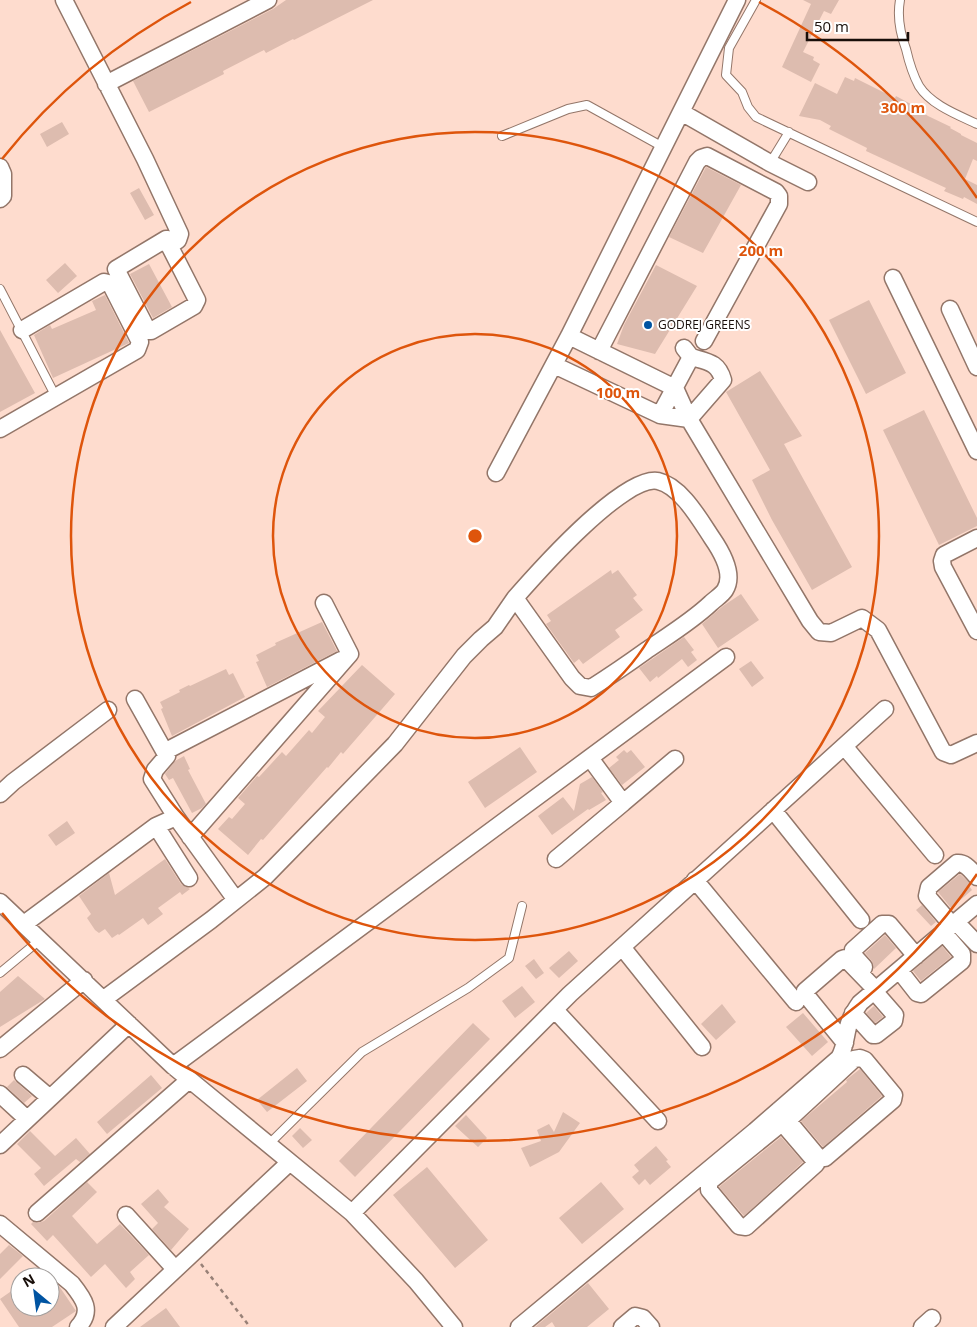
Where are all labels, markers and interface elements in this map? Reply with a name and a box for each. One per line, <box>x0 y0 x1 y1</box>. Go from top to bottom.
scale bar <box>807 10 908 42</box>
text: 50 m <box>814 16 849 36</box>
text: 300 m <box>881 97 925 117</box>
text: 200 m <box>739 240 783 260</box>
place label: GODREJ GREENS <box>658 316 750 333</box>
marker: GODREJ GREENS <box>642 319 654 331</box>
text: 100 m <box>596 382 640 402</box>
centre of rings <box>466 527 484 545</box>
north arrow <box>10 1267 60 1317</box>
text: N <box>19 1269 38 1291</box>

